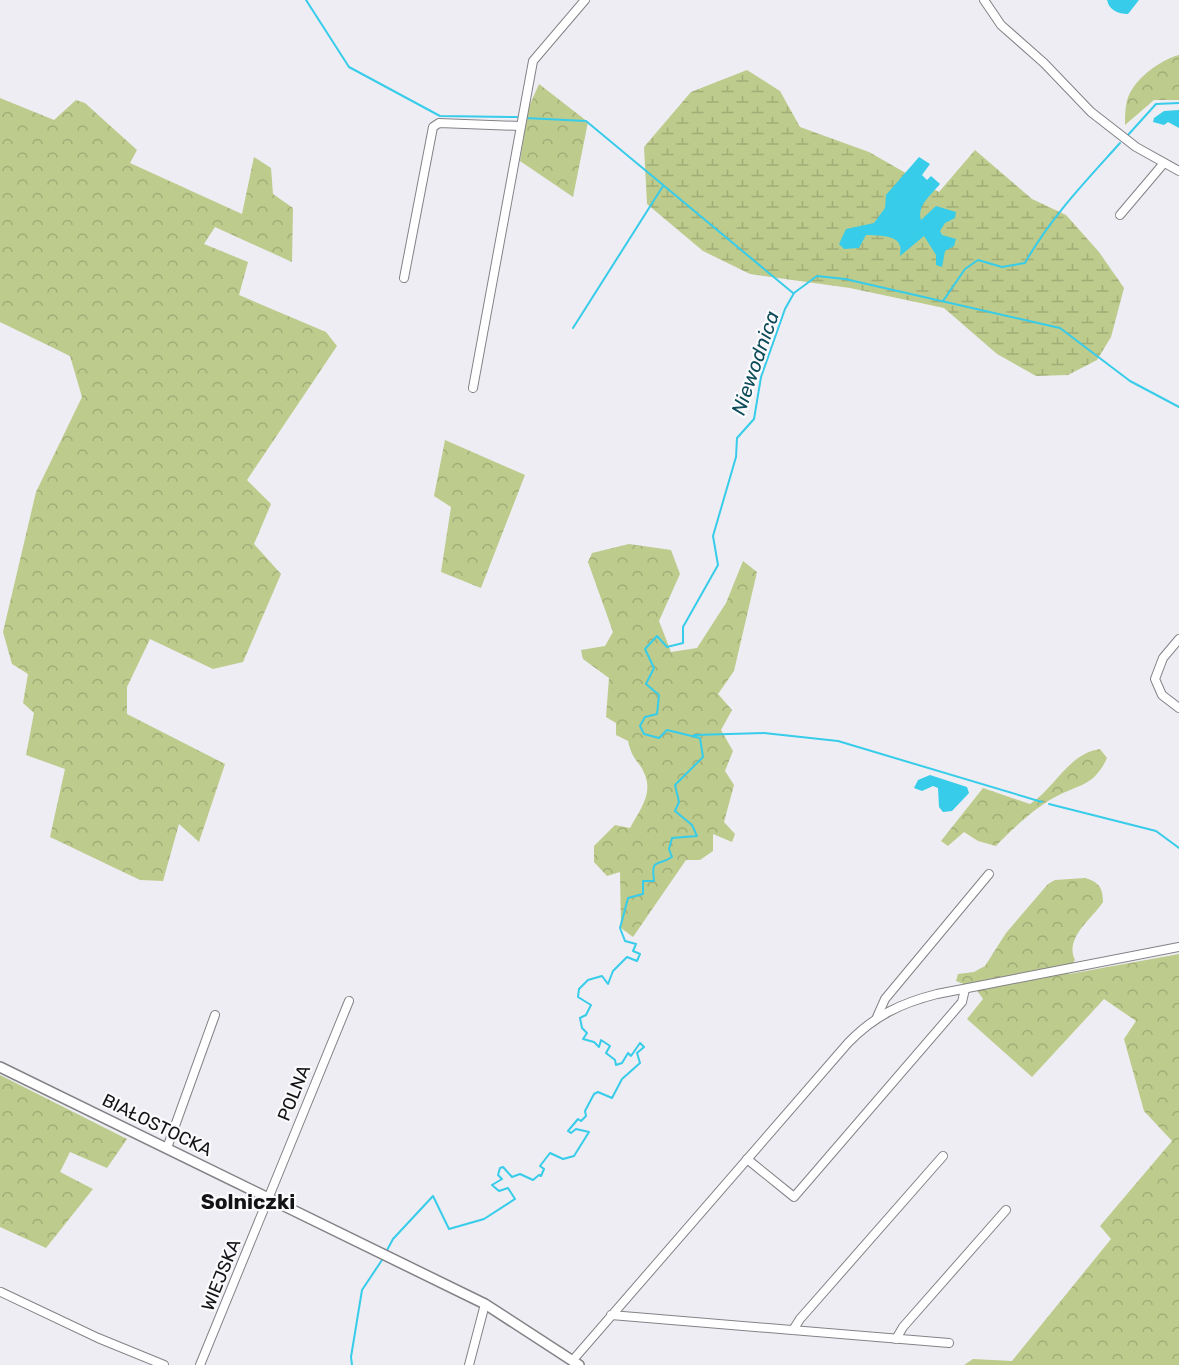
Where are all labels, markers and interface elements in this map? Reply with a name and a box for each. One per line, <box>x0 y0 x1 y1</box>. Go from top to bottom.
water label: Niewodnica <box>726 308 784 418</box>
street label: POLNA <box>273 1062 315 1124</box>
street label: BIAŁOSTOCKA <box>98 1089 216 1161</box>
district label: Solniczki <box>201 1189 295 1214</box>
street label: WIEJSKA <box>197 1236 245 1314</box>

